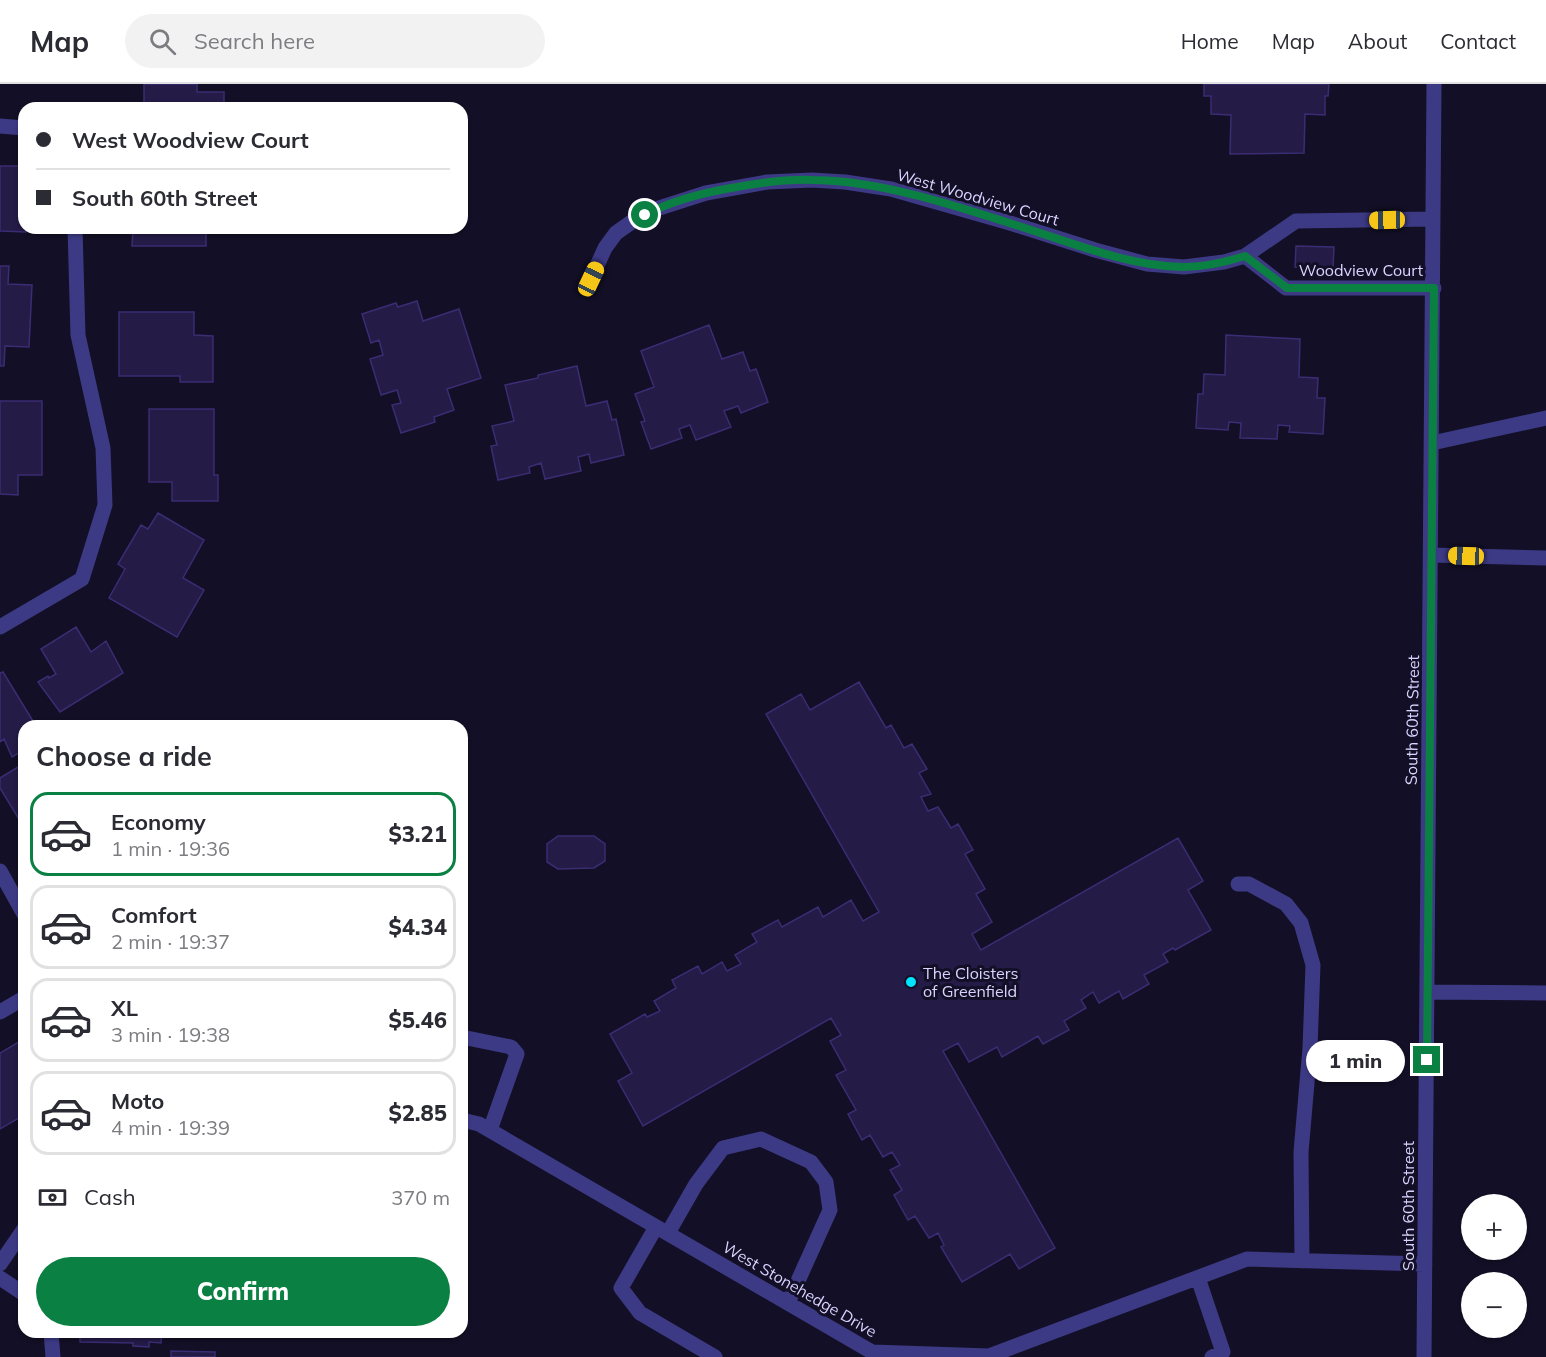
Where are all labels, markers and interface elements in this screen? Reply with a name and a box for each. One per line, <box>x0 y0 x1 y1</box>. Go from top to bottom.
search box <box>125 14 545 68</box>
text: Map <box>30 24 89 59</box>
icon: search <box>146 25 179 58</box>
text: Search here <box>194 27 315 55</box>
text: Home <box>1181 28 1239 54</box>
text: Map <box>1272 28 1315 54</box>
text: About <box>1348 28 1407 54</box>
text: Contact <box>1440 28 1516 54</box>
text: West Woodview Court <box>72 126 309 154</box>
street label: West Woodview Court <box>895 164 1062 230</box>
text: South 60th Street <box>72 184 257 212</box>
route start <box>631 201 658 228</box>
car <box>1369 211 1405 229</box>
car <box>575 259 607 299</box>
street label: Woodview Court <box>1299 260 1424 280</box>
car <box>1448 546 1484 566</box>
street label: South 60th Street <box>1401 654 1423 785</box>
text: Choose a ride <box>36 739 212 773</box>
icon: car <box>39 807 93 861</box>
text: Economy <box>111 808 206 836</box>
text: $3.21 <box>388 820 447 848</box>
text: 1 min · 19:36 <box>111 836 230 861</box>
icon: car <box>39 900 93 954</box>
text: Comfort <box>111 901 197 929</box>
text: $4.34 <box>388 913 447 941</box>
text: 2 min · 19:37 <box>111 929 230 954</box>
place label: The Cloisters of Greenfield <box>923 963 1018 1001</box>
marker: The Cloisters of Greenfield <box>904 975 918 989</box>
icon: car <box>39 993 93 1047</box>
text: XL <box>111 994 138 1022</box>
text: $5.46 <box>388 1006 447 1034</box>
text: 3 min · 19:38 <box>111 1022 230 1047</box>
callout: 1 min <box>1307 1039 1406 1081</box>
route end <box>1413 1046 1440 1073</box>
text: 1 min <box>1329 1048 1382 1073</box>
icon: car <box>39 1086 93 1140</box>
text: Moto <box>111 1087 164 1115</box>
text: $2.85 <box>388 1099 447 1127</box>
text: 4 min · 19:39 <box>111 1115 230 1140</box>
street label: South 60th Street <box>1398 1141 1418 1271</box>
icon: cash <box>36 1181 69 1214</box>
text: Cash <box>84 1183 136 1211</box>
text: 370 m <box>391 1185 450 1210</box>
map controls <box>1461 1194 1527 1338</box>
button: + <box>1461 1194 1527 1260</box>
street label: West Stonehedge Drive <box>719 1237 881 1341</box>
button: Confirm <box>36 1257 450 1326</box>
button: − <box>1461 1272 1527 1338</box>

